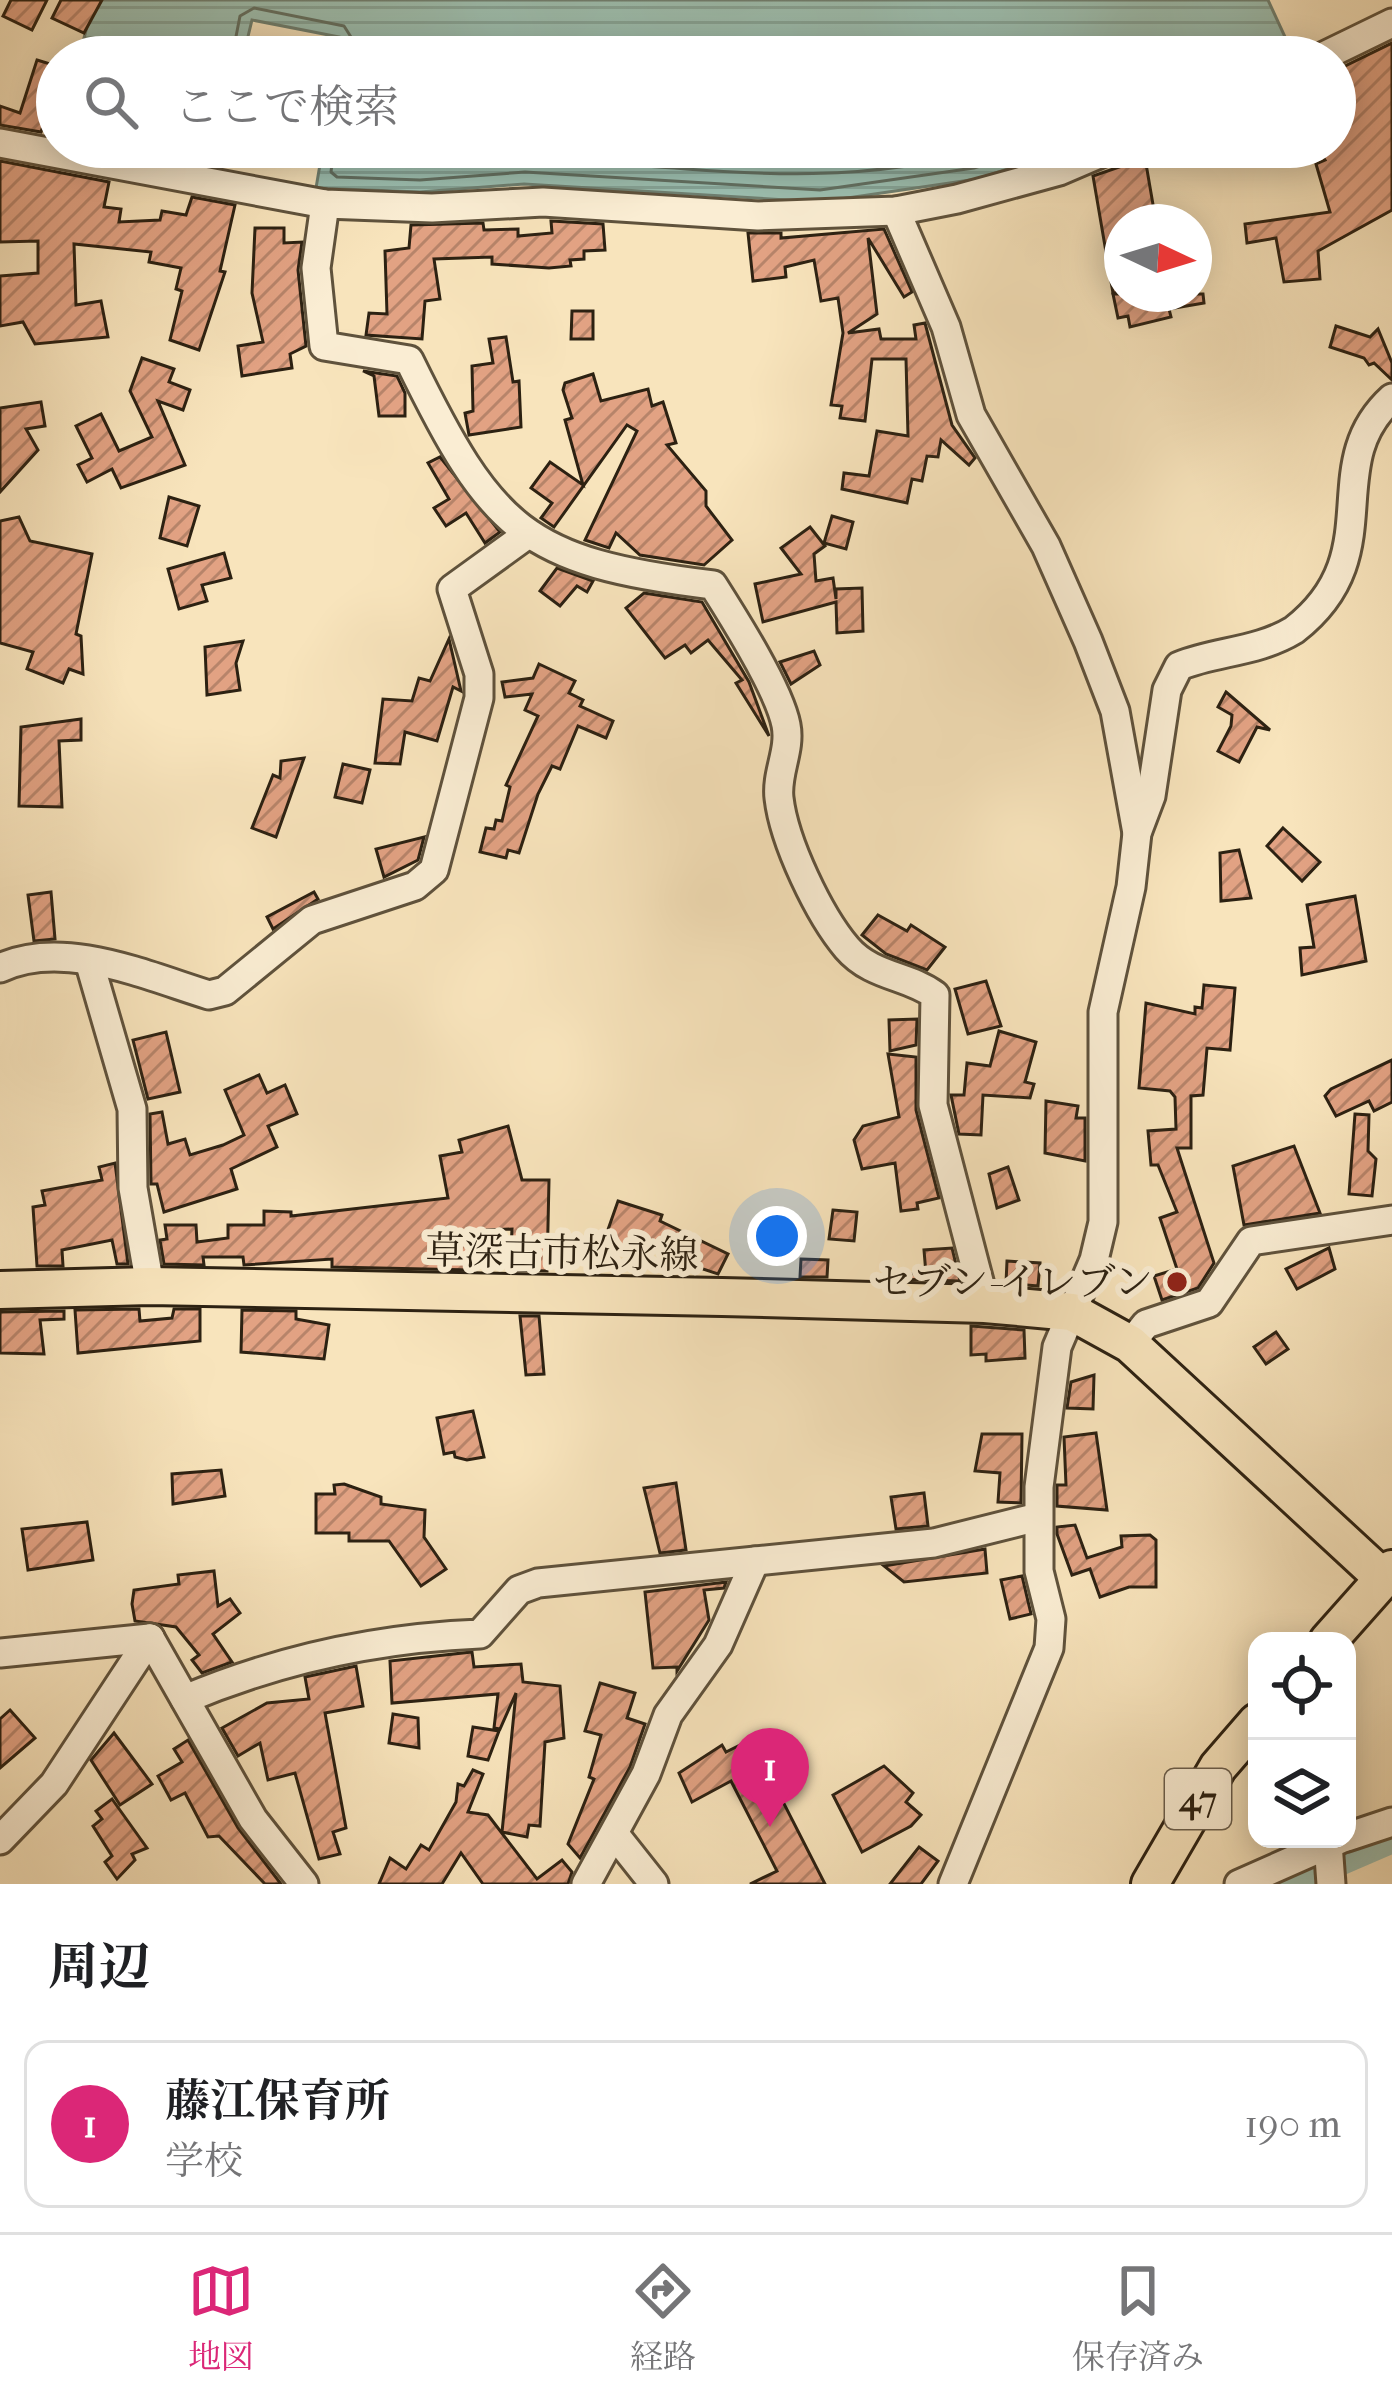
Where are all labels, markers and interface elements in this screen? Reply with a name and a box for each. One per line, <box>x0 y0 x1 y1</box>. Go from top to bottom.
search box <box>36 36 1356 168</box>
icon: search <box>78 69 144 135</box>
text: ここで検索 <box>174 81 399 134</box>
north arrow <box>1104 204 1212 312</box>
your location <box>747 1206 807 1266</box>
street label: 草深古市松永線 <box>425 1228 699 1278</box>
place label: セブン-イレブン <box>873 1259 1153 1305</box>
marker: セブン-イレブン <box>1164 1269 1190 1295</box>
map controls <box>1248 1632 1356 1848</box>
button: locate <box>1248 1632 1356 1740</box>
pin: 1 <box>731 1728 809 1827</box>
button: layers <box>1248 1740 1356 1848</box>
road number: 47 <box>1165 1769 1231 1829</box>
text: 周辺 <box>48 1937 150 1997</box>
text: 藤江保育所 <box>165 2075 390 2128</box>
text: 1 <box>83 2101 97 2147</box>
text: 190 m <box>1244 2101 1341 2147</box>
text: 学校 <box>165 2138 243 2184</box>
tab: 地図 <box>188 2258 254 2377</box>
tab: 経路 <box>630 2258 696 2377</box>
tab: 保存済み <box>1072 2258 1204 2377</box>

